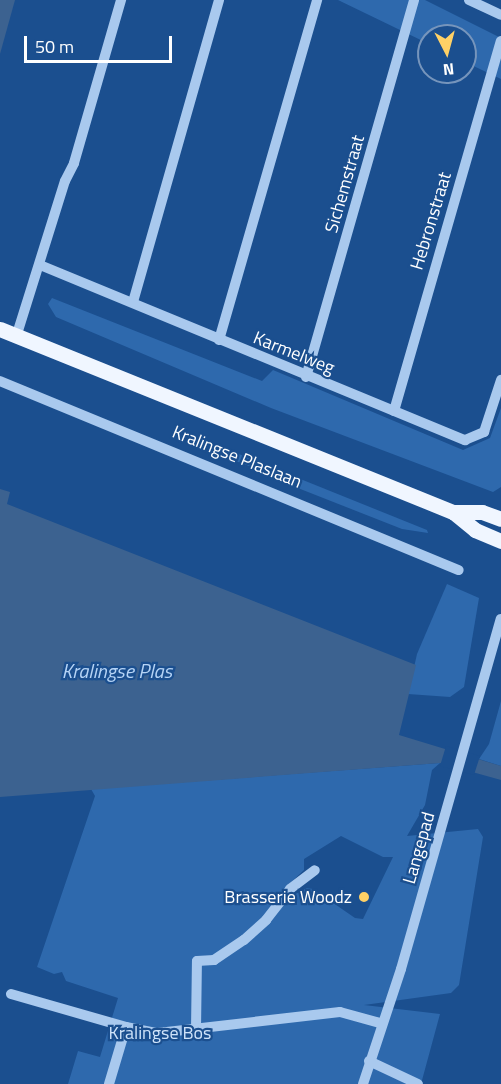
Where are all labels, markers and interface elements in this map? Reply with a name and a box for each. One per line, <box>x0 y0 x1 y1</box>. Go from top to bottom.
scale bar <box>27 24 176 62</box>
north arrow <box>417 24 477 84</box>
text: 50 m <box>35 33 74 60</box>
text: N <box>442 57 455 82</box>
street label: Sichemstraat <box>321 133 369 235</box>
street label: Hebronstraat <box>406 169 456 273</box>
street label: Karmelweg <box>250 327 338 379</box>
street label: Kralingse Plaslaan <box>169 421 305 493</box>
water label: Kralingse Plas <box>62 658 172 682</box>
street label: Langepad <box>398 810 440 886</box>
place label: Brasserie Woodz <box>224 886 352 908</box>
marker: Brasserie Woodz <box>357 890 371 904</box>
park label: Kralingse Bos <box>109 1022 211 1044</box>

